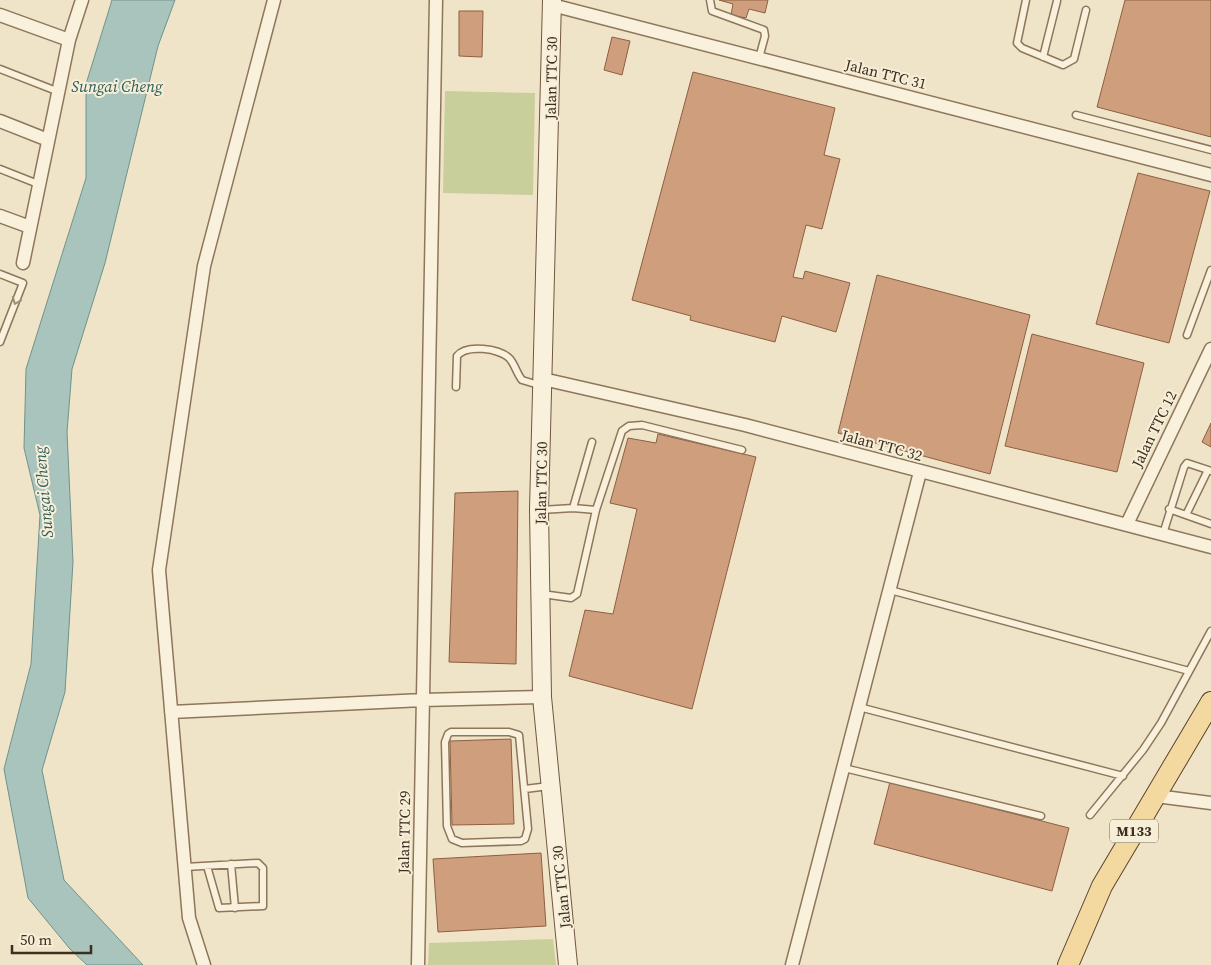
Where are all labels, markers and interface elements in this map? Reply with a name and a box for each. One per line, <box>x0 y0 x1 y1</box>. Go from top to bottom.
street label: Jalan TTC 30 <box>540 36 562 121</box>
street label: Jalan TTC 31 <box>842 54 929 94</box>
water label: Sungai Cheng <box>71 75 164 97</box>
one-way arrow <box>12 296 22 305</box>
street label: Jalan TTC 12 <box>1126 387 1182 472</box>
street label: Jalan TTC 32 <box>838 424 925 466</box>
street label: Jalan TTC 30 <box>530 441 552 526</box>
water label: Sungai Cheng <box>28 444 58 539</box>
street label: Jalan TTC 29 <box>393 790 415 875</box>
road number: M133 <box>1110 819 1158 842</box>
street label: Jalan TTC 30 <box>546 845 576 930</box>
scale bar <box>12 922 91 954</box>
text: 50 m <box>20 929 52 950</box>

